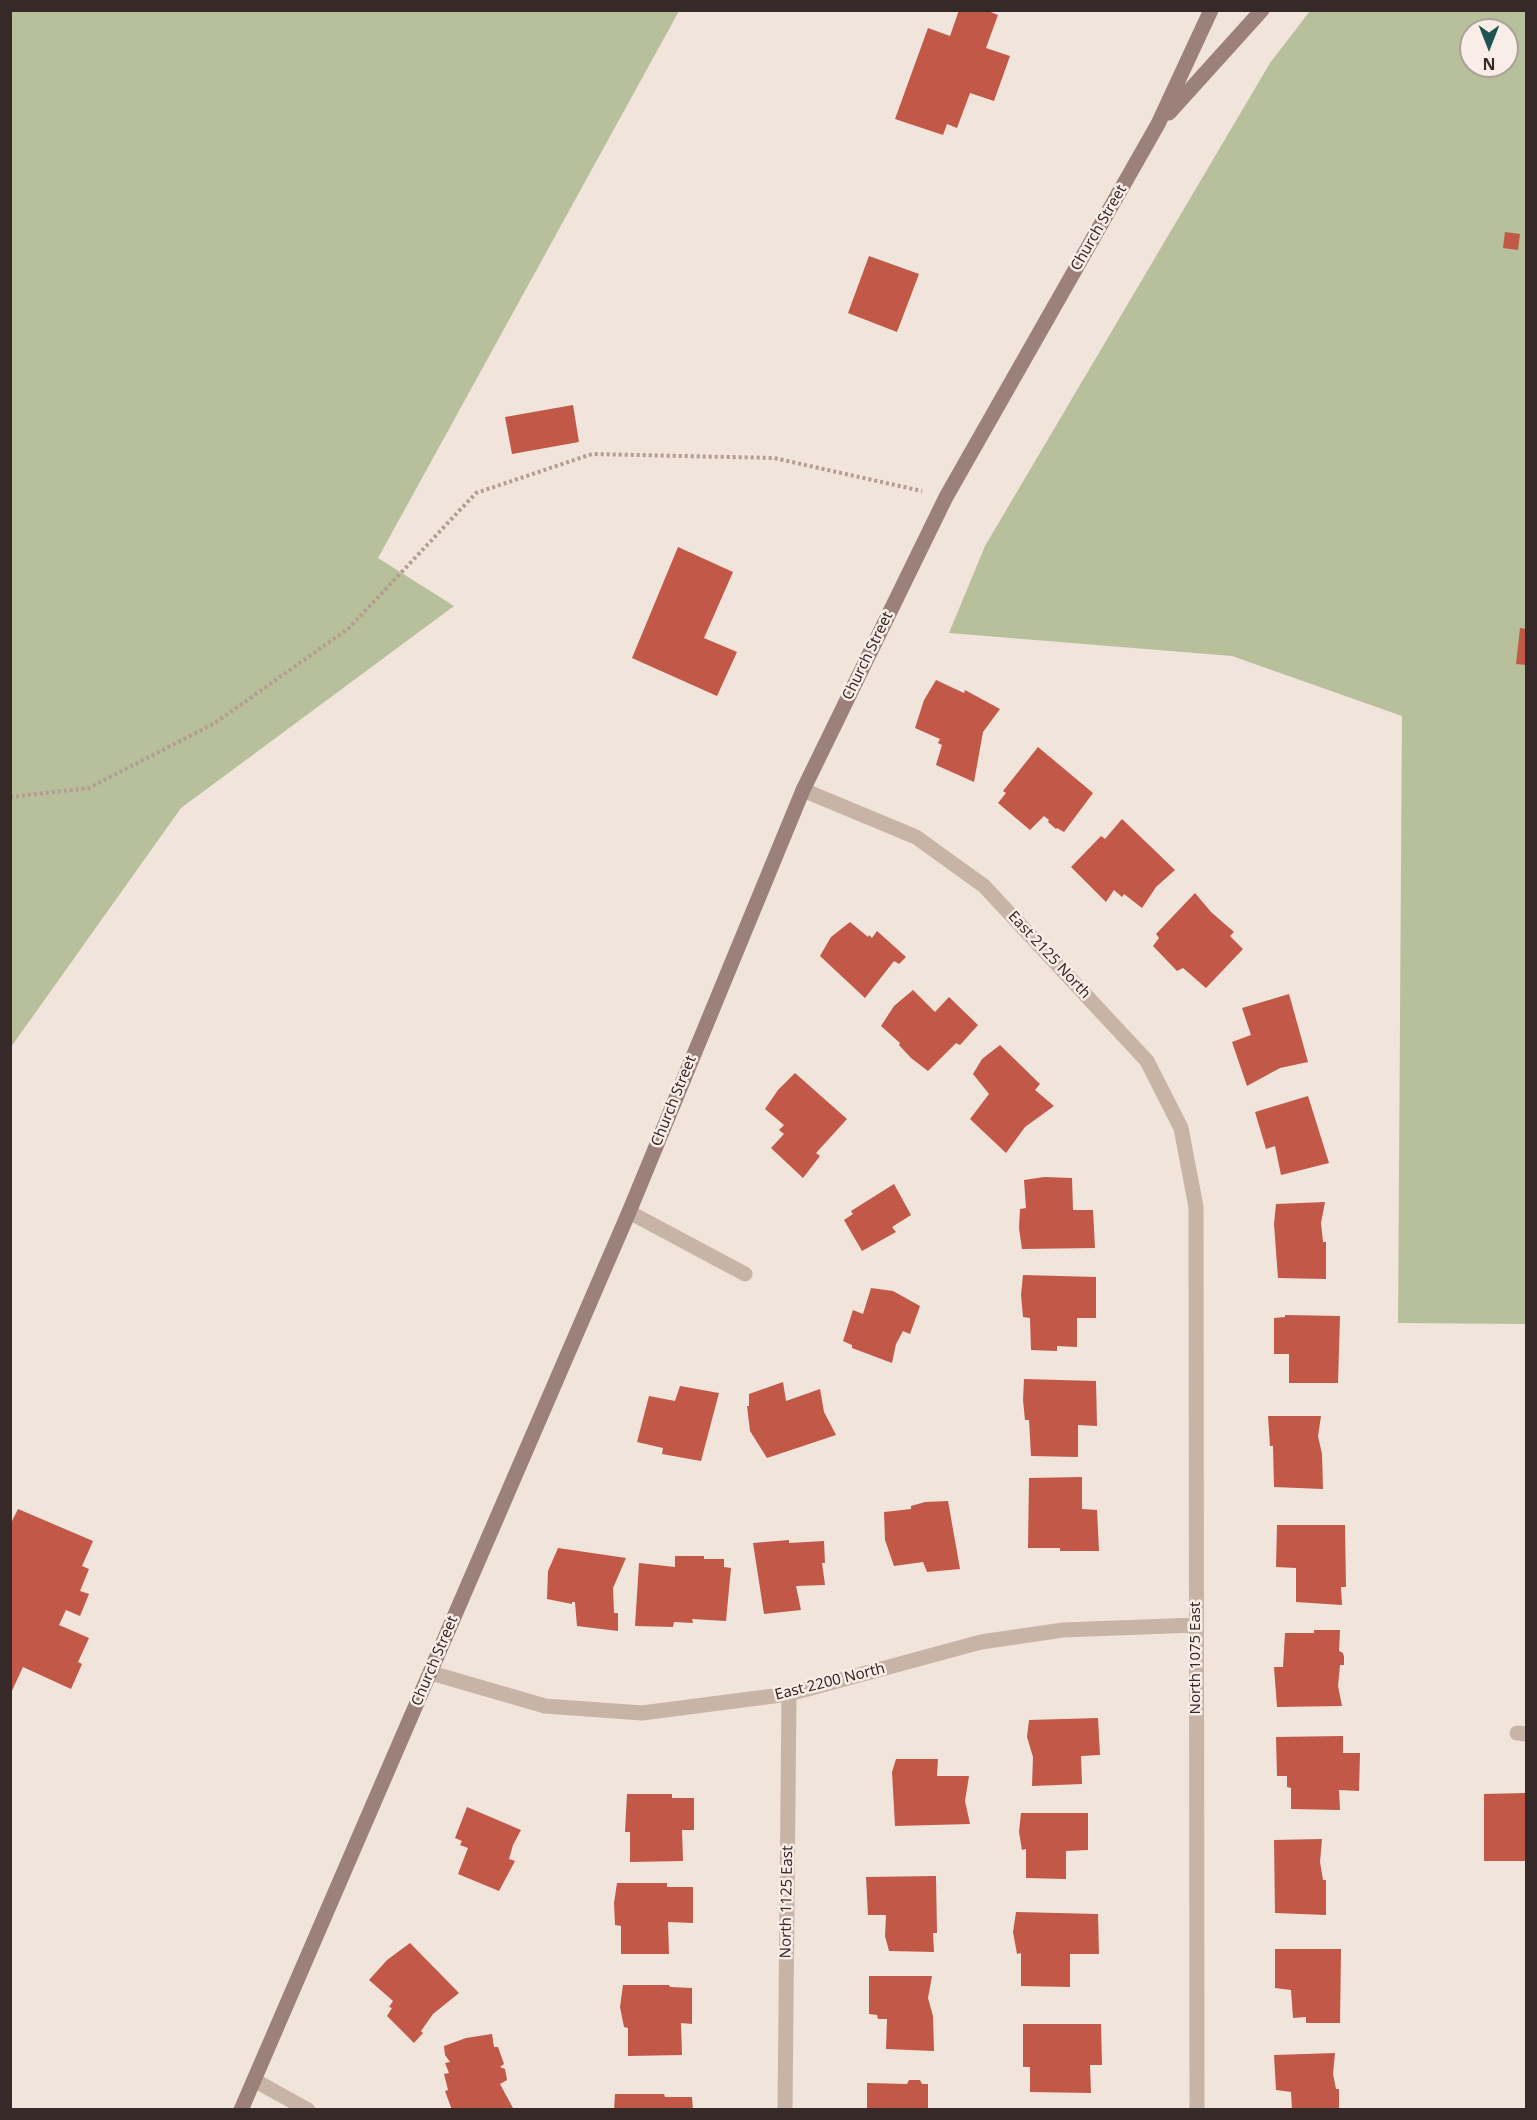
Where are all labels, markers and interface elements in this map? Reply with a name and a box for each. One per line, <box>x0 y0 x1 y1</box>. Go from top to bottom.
north arrow <box>1459 18 1519 78</box>
text: N <box>1483 53 1496 75</box>
street label: Church Street <box>1067 182 1131 274</box>
street label: Church Street <box>839 609 897 703</box>
street label: East 2125 North <box>1004 908 1094 1002</box>
street label: Church Street <box>648 1053 700 1149</box>
street label: North 1075 East <box>1187 1602 1205 1714</box>
street label: Church Street <box>408 1613 462 1709</box>
street label: East 2200 North <box>773 1660 887 1704</box>
street label: North 1125 East <box>777 1845 797 1959</box>

